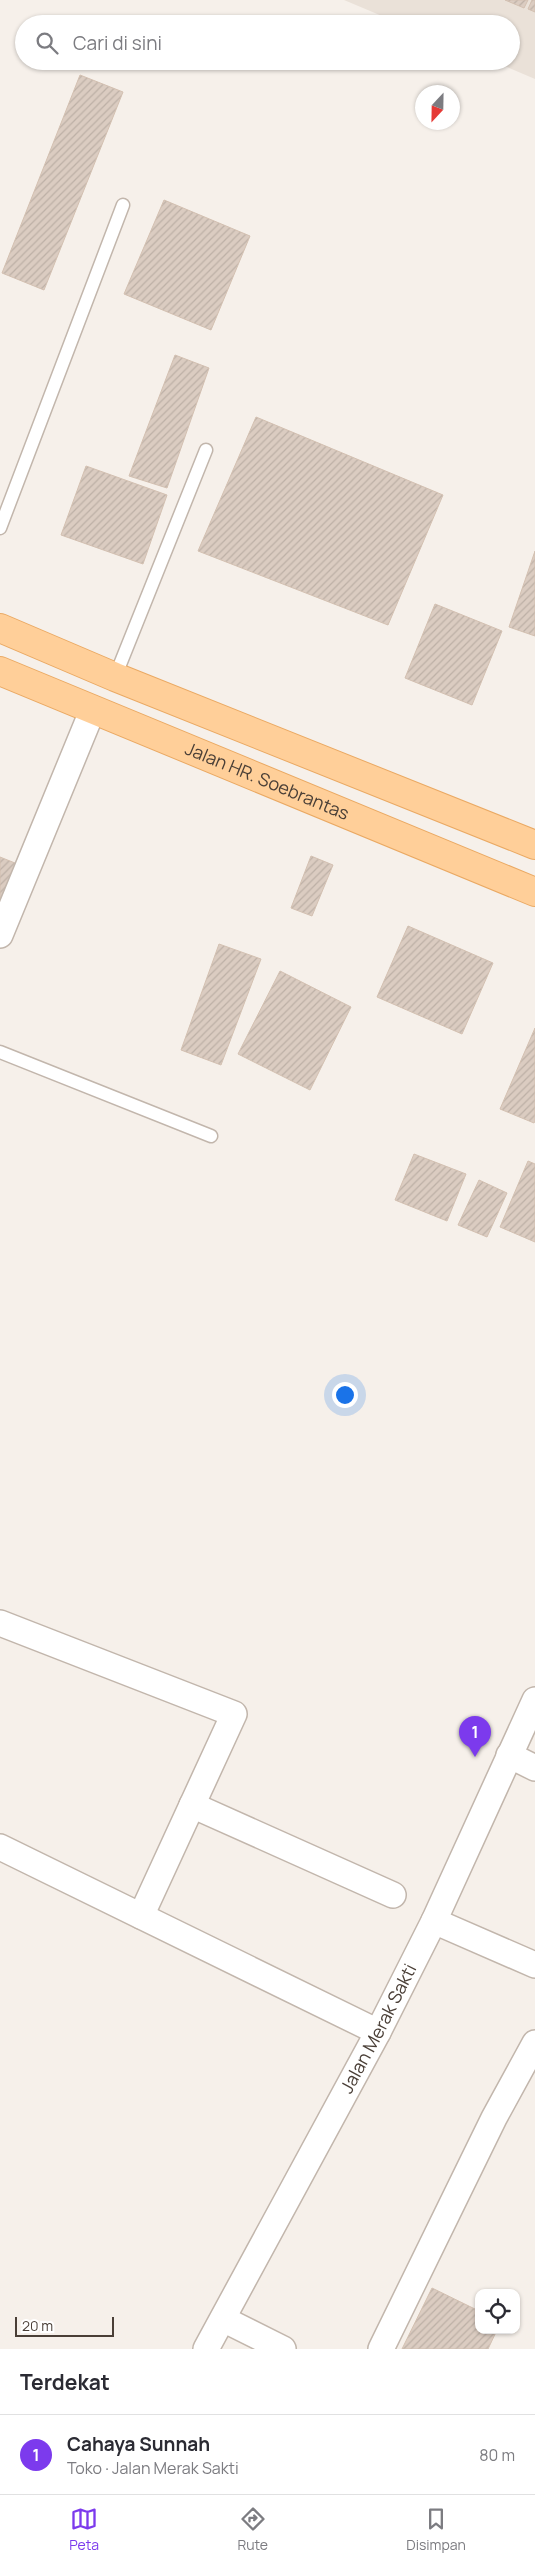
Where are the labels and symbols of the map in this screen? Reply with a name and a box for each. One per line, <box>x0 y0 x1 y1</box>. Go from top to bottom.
north arrow <box>415 85 460 130</box>
street label: Jalan HR. Soebrantas <box>182 736 353 825</box>
your location <box>332 1382 358 1408</box>
pin: 1 <box>459 1716 491 1757</box>
street label: Jalan Merak Sakti <box>334 1959 421 2097</box>
scale bar <box>15 2314 114 2337</box>

